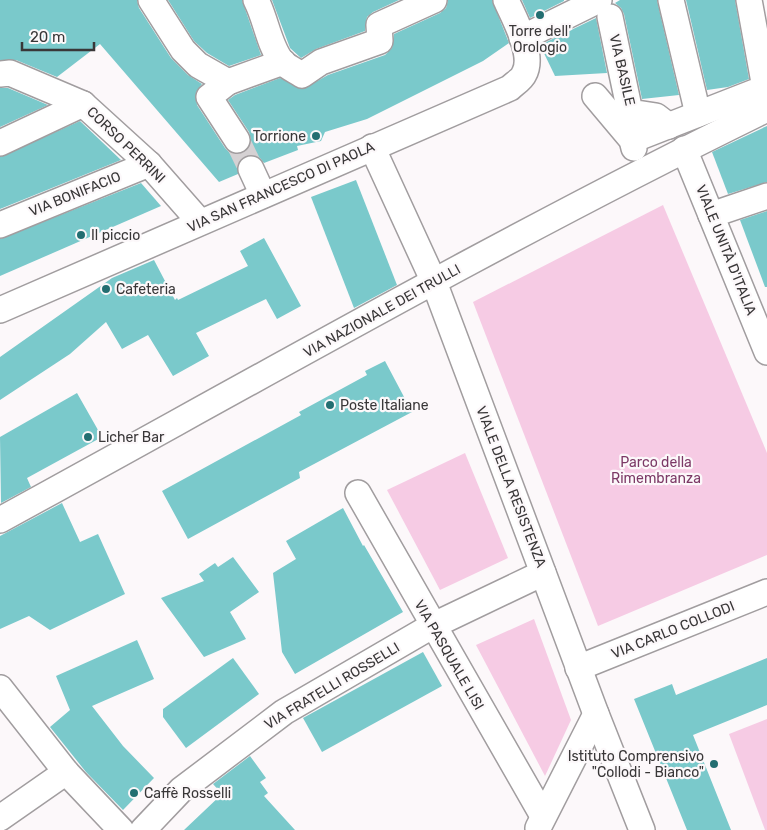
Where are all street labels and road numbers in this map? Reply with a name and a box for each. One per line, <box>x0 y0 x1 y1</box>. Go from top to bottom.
street label: VIA BASILE <box>606 33 638 107</box>
street label: CORSO PERRINI <box>83 103 169 187</box>
street label: VIA SAN FRANCESCO DI PAOLA <box>185 138 378 236</box>
street label: VIA BONIFACIO <box>27 168 123 220</box>
street label: VIALE UNITÀ D'ITALIA <box>692 182 761 318</box>
street label: VIA NAZIONALE DEI TRULLI <box>301 261 463 361</box>
street label: VIALE DELLA RESISTENZA <box>472 404 550 571</box>
street label: VIA PASQUALE LISI <box>411 597 487 713</box>
street label: VIA CARLO COLLODI <box>609 598 737 662</box>
street label: VIA FRATELLI ROSSELLI <box>261 639 403 733</box>

